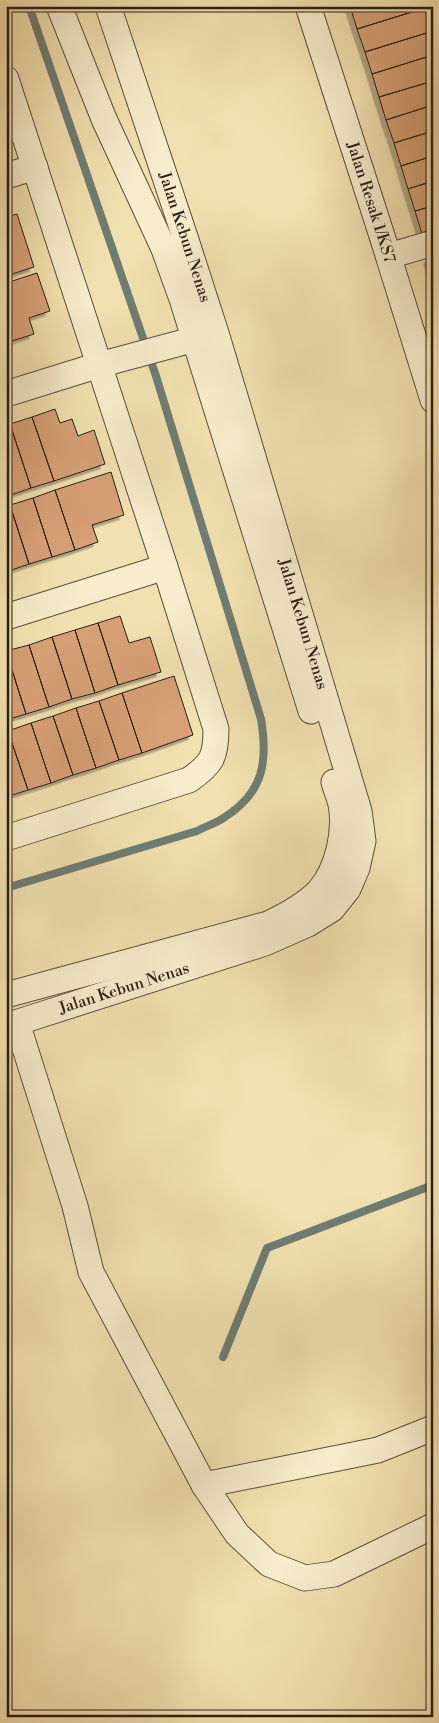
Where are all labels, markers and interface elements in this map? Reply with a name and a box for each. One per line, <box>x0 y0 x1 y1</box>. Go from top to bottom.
street label: Jalan Resak 1/KS7 <box>342 138 400 265</box>
street label: Jalan Kebun Nenas <box>154 168 215 305</box>
street label: Jalan Kebun Nenas <box>273 555 332 692</box>
street label: Jalan Kebun Nenas <box>55 958 192 1019</box>

